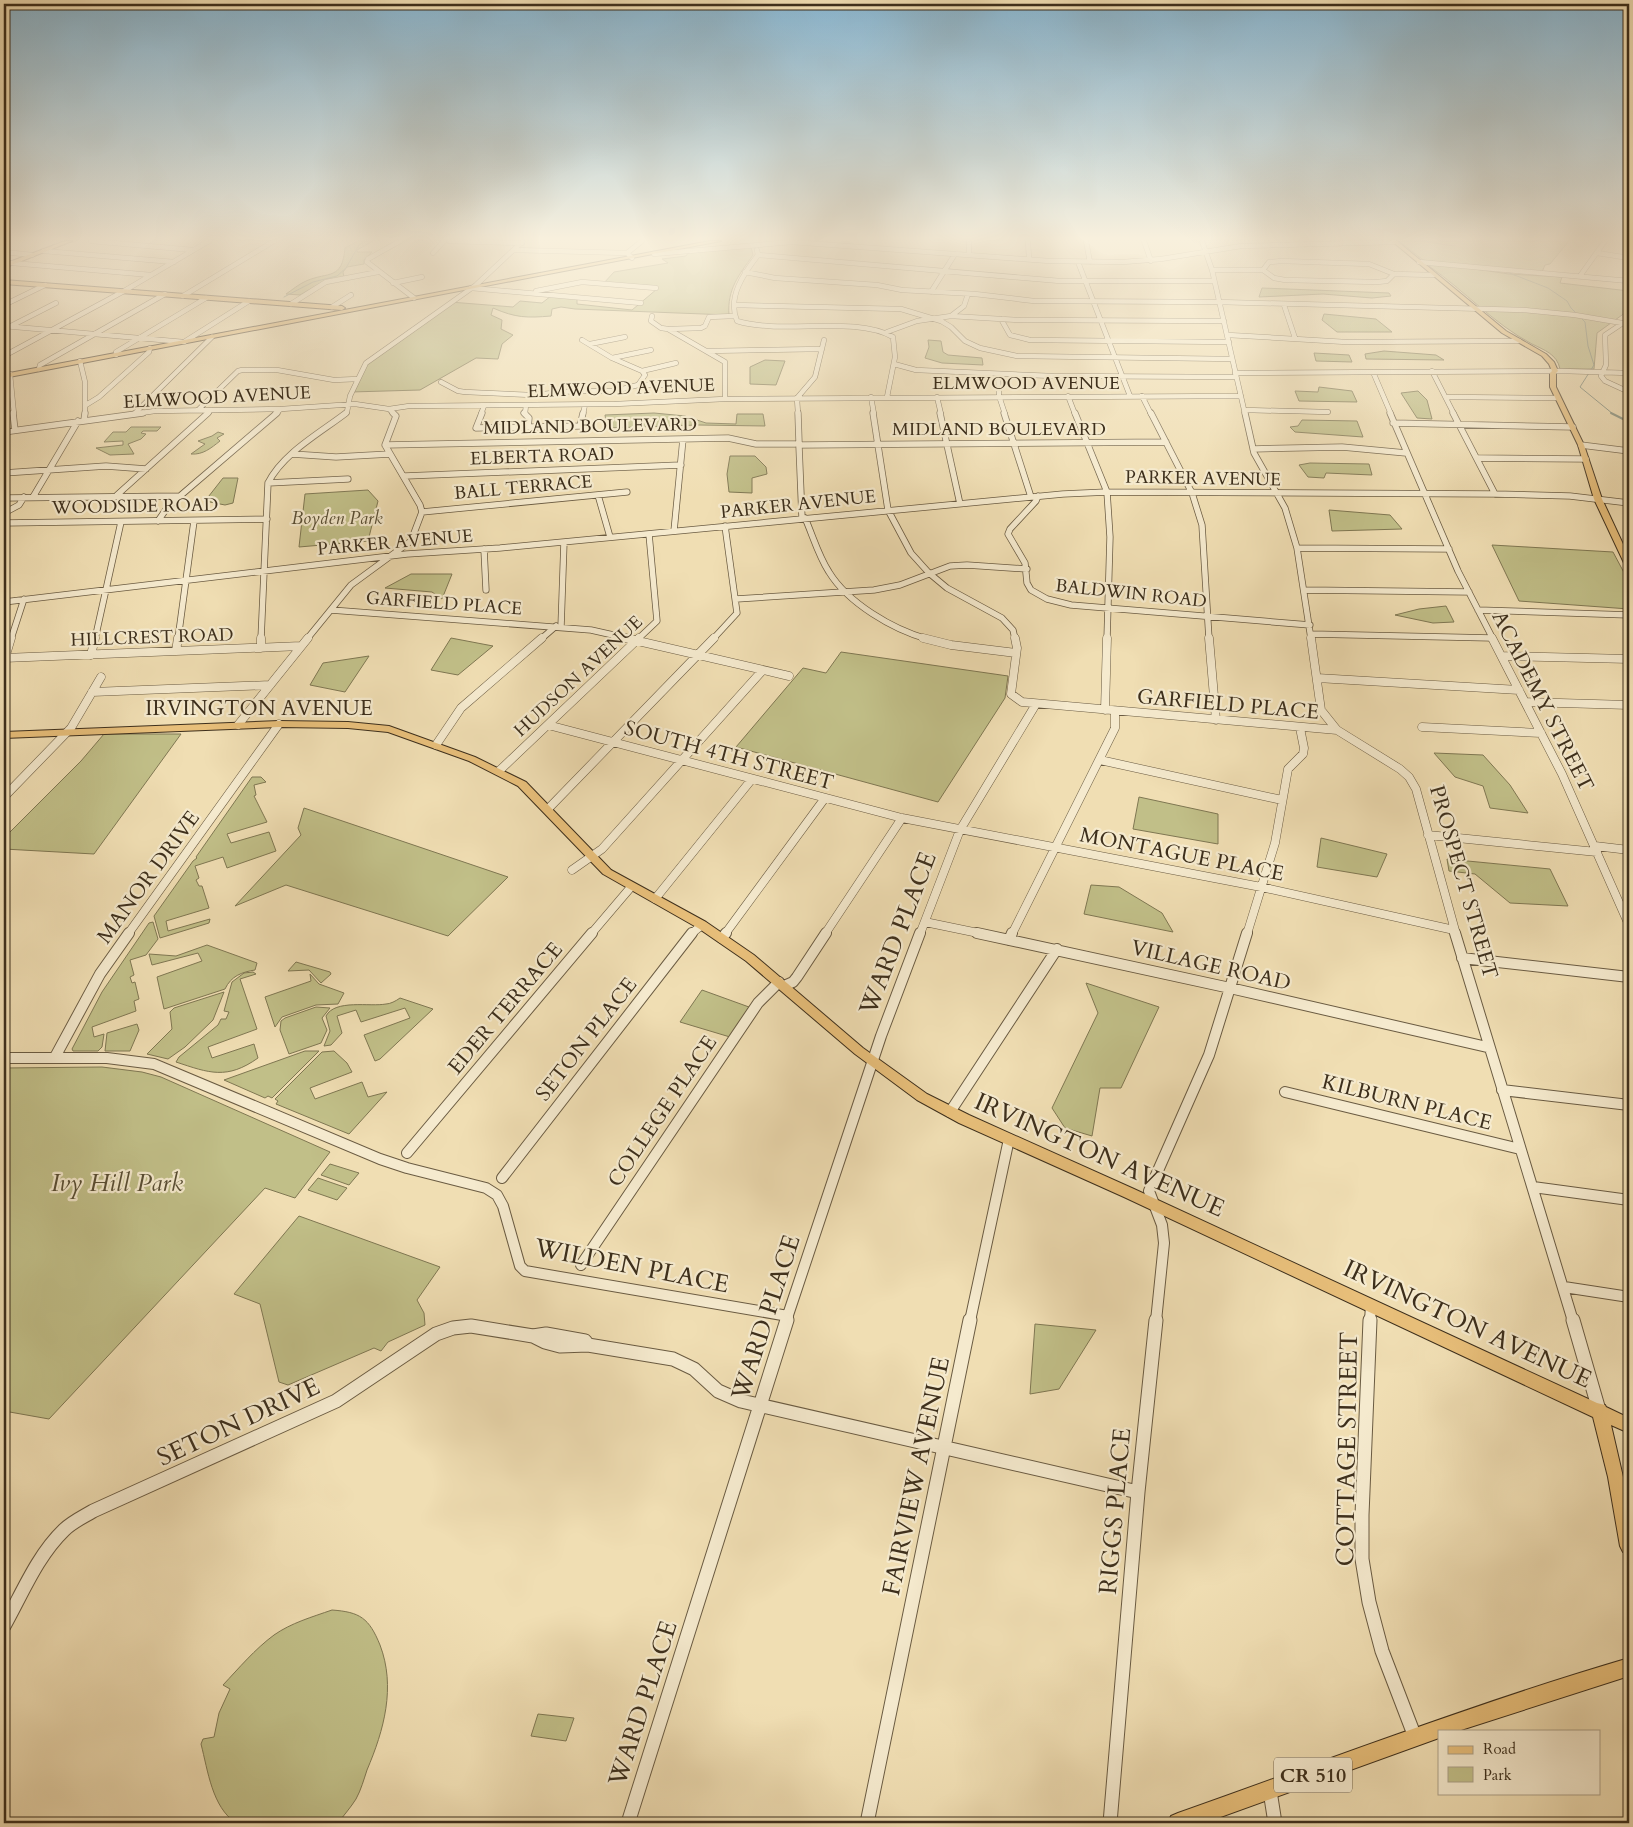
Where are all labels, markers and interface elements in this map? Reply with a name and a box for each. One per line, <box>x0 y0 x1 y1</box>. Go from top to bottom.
street label: ELMWOOD AVENUE <box>932 371 1120 396</box>
street label: ELMWOOD AVENUE <box>527 373 715 404</box>
street label: ELMWOOD AVENUE <box>123 380 311 415</box>
street label: MIDLAND BOULEVARD <box>483 412 697 441</box>
street label: MIDLAND BOULEVARD <box>892 417 1106 442</box>
street label: ELBERTA ROAD <box>470 441 614 472</box>
street label: PARKER AVENUE <box>1125 465 1281 492</box>
street label: BALL TERRACE <box>453 469 593 506</box>
street label: PARKER AVENUE <box>719 484 877 525</box>
street label: WOODSIDE ROAD <box>50 493 219 520</box>
park label: Boyden Park <box>291 506 383 531</box>
street label: PARKER AVENUE <box>316 523 474 562</box>
street label: BALDWIN ROAD <box>1054 573 1208 614</box>
street label: GARFIELD PLACE <box>365 586 523 621</box>
street label: ACADEMY STREET <box>1484 606 1601 796</box>
street label: HUDSON AVENUE <box>509 610 648 743</box>
street label: HILLCREST ROAD <box>70 622 234 653</box>
street label: GARFIELD PLACE <box>1136 682 1320 727</box>
street label: IRVINGTON AVENUE <box>145 694 373 723</box>
street label: SOUTH 4TH STREET <box>621 714 837 797</box>
street label: PROSPECT STREET <box>1422 782 1505 982</box>
street label: MANOR DRIVE <box>90 805 207 950</box>
street label: MONTAGUE PLACE <box>1077 820 1287 889</box>
street label: WARD PLACE <box>851 847 945 1021</box>
street label: VILLAGE ROAD <box>1128 933 1293 998</box>
street label: EDER TERRACE <box>441 936 569 1081</box>
street label: SETON PLACE <box>529 971 644 1107</box>
street label: COLLEGE PLACE <box>601 1030 724 1193</box>
street label: KILBURN PLACE <box>1319 1067 1495 1138</box>
street label: IRVINGTON AVENUE <box>969 1084 1230 1225</box>
park label: Ivy Hill Park <box>51 1166 184 1200</box>
street label: WILDEN PLACE <box>531 1230 732 1301</box>
street label: WARD PLACE <box>723 1230 809 1405</box>
street label: IRVINGTON AVENUE <box>1338 1251 1597 1396</box>
street label: COTTAGE STREET <box>1328 1331 1366 1567</box>
street label: FAIRVIEW AVENUE <box>874 1354 958 1599</box>
street label: SETON DRIVE <box>152 1369 325 1474</box>
street label: RIGGS PLACE <box>1091 1426 1139 1596</box>
street label: WARD PLACE <box>600 1616 686 1791</box>
legend <box>1438 1730 1600 1794</box>
text: Road <box>1483 1739 1516 1759</box>
road number: CR 510 <box>1274 1758 1352 1792</box>
text: Park <box>1483 1765 1512 1785</box>

